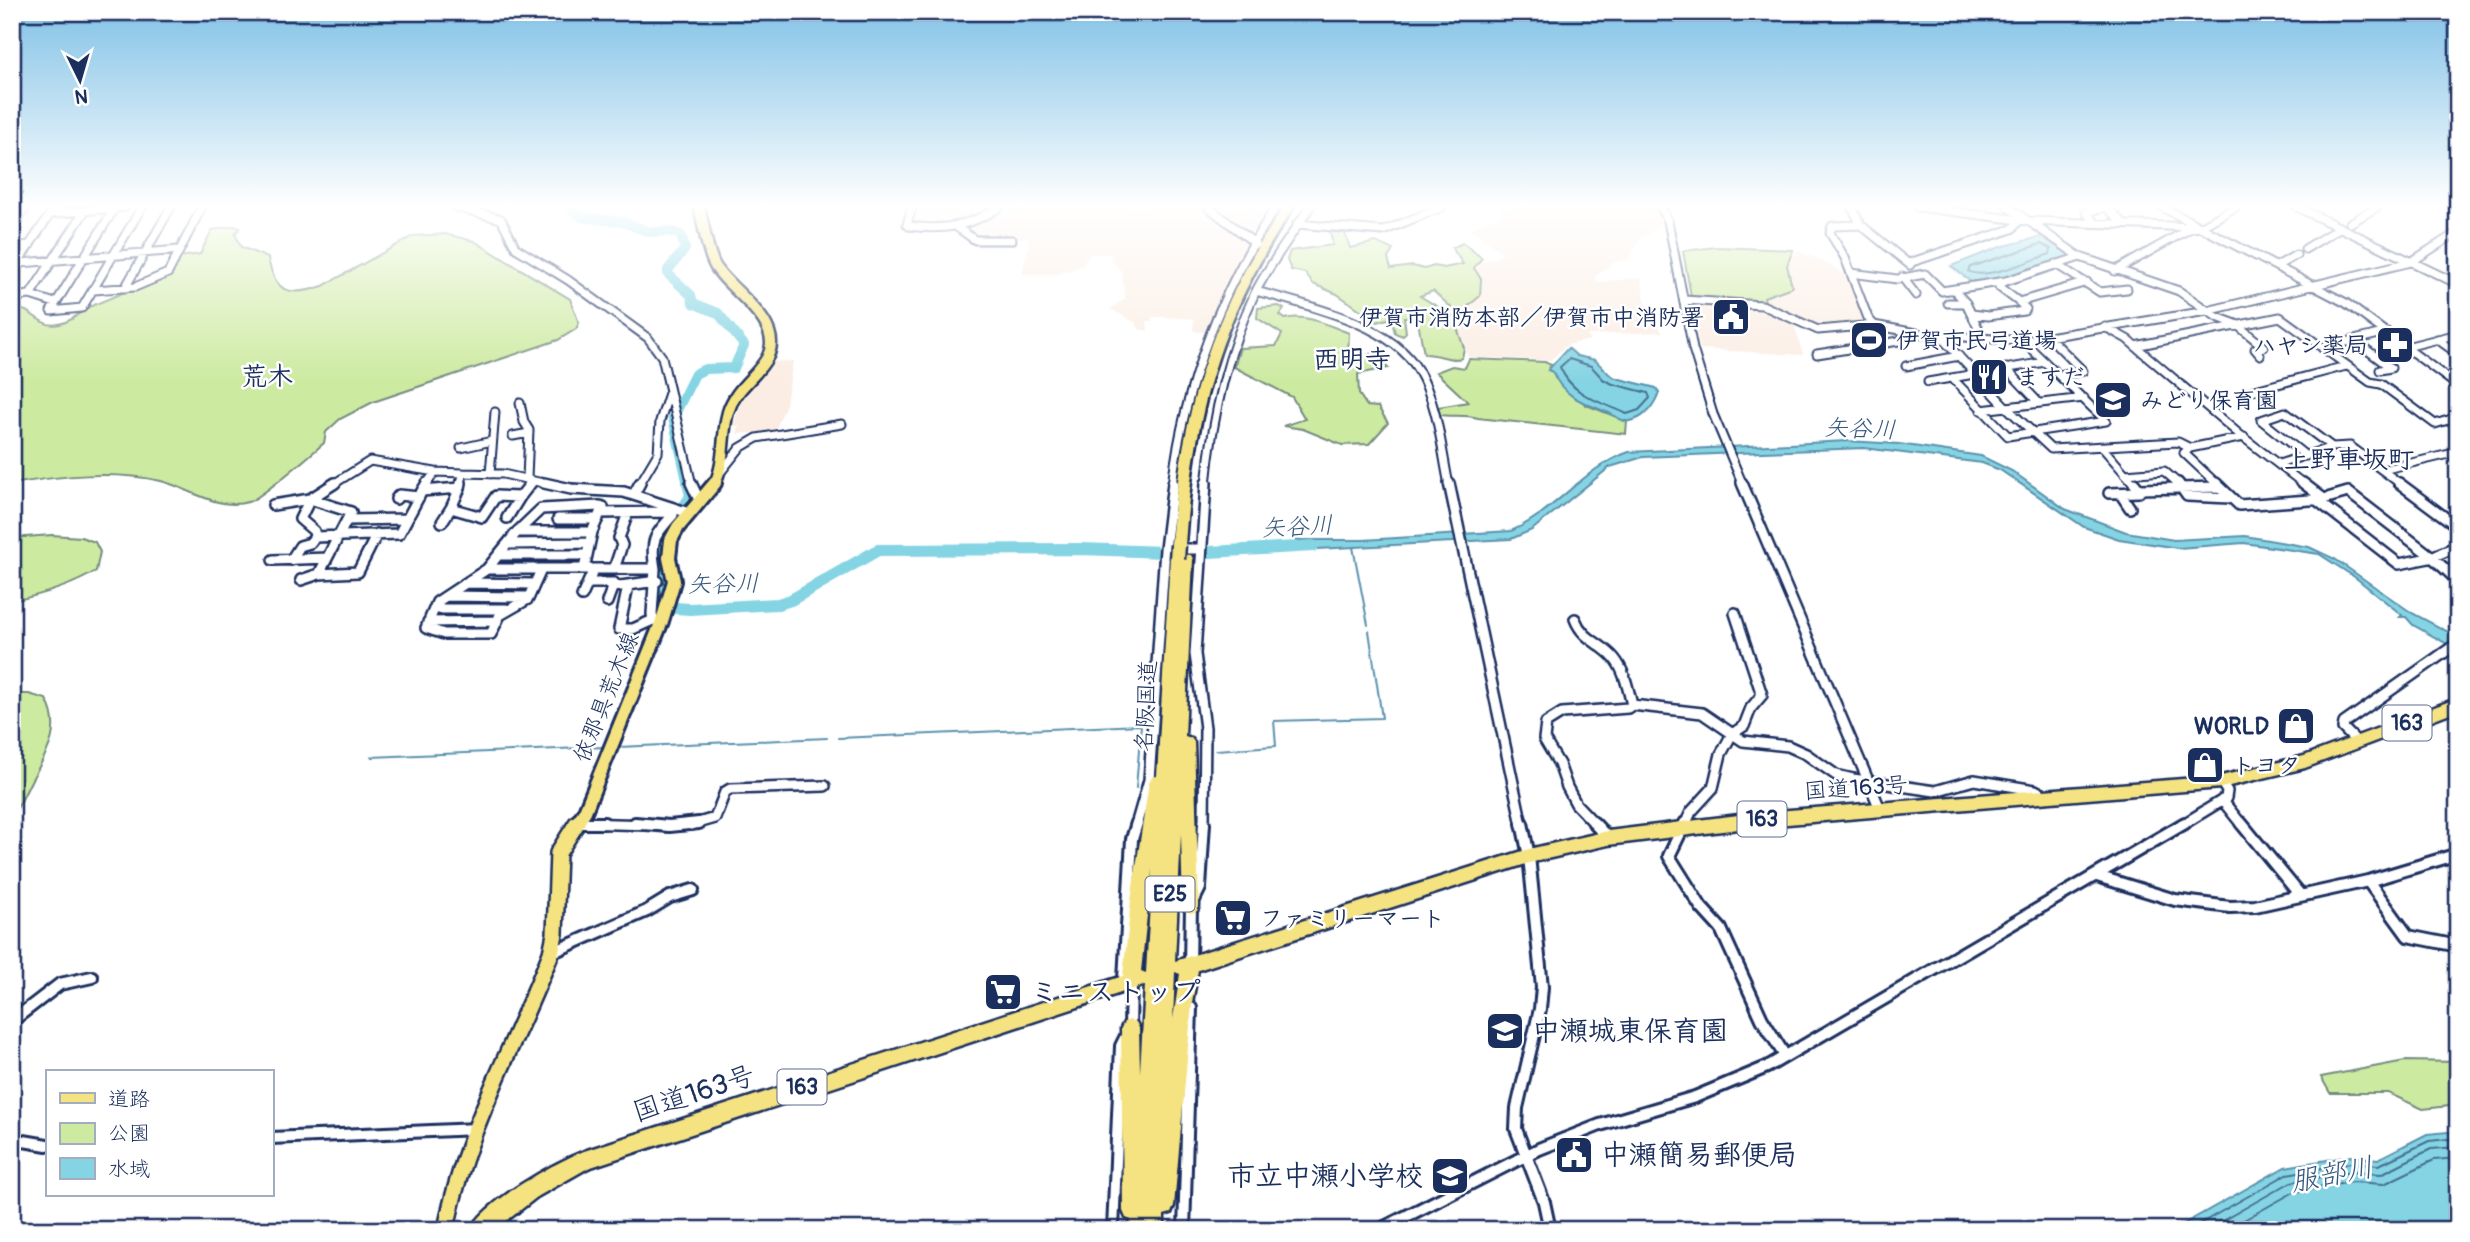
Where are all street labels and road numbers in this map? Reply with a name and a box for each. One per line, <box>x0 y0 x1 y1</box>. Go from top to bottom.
street label: 依那具荒木線 <box>567 628 645 766</box>
street label: 名阪国道 <box>1129 659 1163 753</box>
road number: 163 <box>2382 706 2432 740</box>
street label: 国道163号 <box>1803 770 1909 806</box>
road number: 163 <box>1738 802 1786 836</box>
road number: E25 <box>1146 876 1194 912</box>
street label: 国道163号 <box>628 1058 760 1130</box>
road number: 163 <box>778 1070 826 1104</box>

